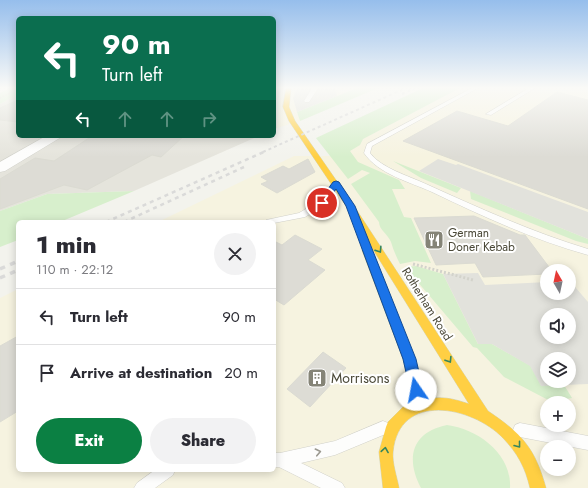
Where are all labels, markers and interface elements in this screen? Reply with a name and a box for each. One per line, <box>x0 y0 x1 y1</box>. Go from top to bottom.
text: 90 m <box>102 24 171 65</box>
icon: left <box>36 32 88 84</box>
text: Turn left <box>102 62 162 88</box>
icon: left <box>72 108 94 130</box>
icon: ahead <box>114 108 136 130</box>
icon: ahead <box>156 108 178 130</box>
icon: right <box>198 108 220 130</box>
pin <box>305 186 339 220</box>
icon: arrive <box>311 192 333 214</box>
place label: German Doner Kebab <box>448 224 515 256</box>
text: 1 min <box>36 227 97 262</box>
restaurant icon: German Doner Kebab <box>423 229 445 251</box>
button: close <box>214 233 256 275</box>
one-way arrow <box>374 246 382 253</box>
text: 110 m · 22:12 <box>36 260 113 279</box>
street label: Rotherham Road <box>397 264 457 344</box>
north arrow <box>540 264 576 300</box>
map controls <box>540 264 576 476</box>
icon: left <box>36 306 58 328</box>
text: Turn left <box>70 306 128 328</box>
text: 90 m <box>222 306 256 328</box>
button: sound <box>540 308 576 344</box>
button: layers <box>540 352 576 388</box>
one-way arrow <box>444 356 451 363</box>
icon: arrive <box>36 362 58 384</box>
text: Arrive at destination <box>70 362 212 384</box>
text: 20 m <box>224 362 258 384</box>
building icon: Morrisons <box>306 367 328 389</box>
place label: Morrisons <box>331 368 390 388</box>
position arrow <box>395 369 437 411</box>
button: + <box>540 396 576 432</box>
button: Exit <box>36 418 142 464</box>
button: Share <box>150 418 256 464</box>
button: − <box>540 440 576 476</box>
one-way arrow <box>513 441 520 448</box>
one-way arrow <box>381 447 389 453</box>
one-way arrow <box>315 449 321 457</box>

